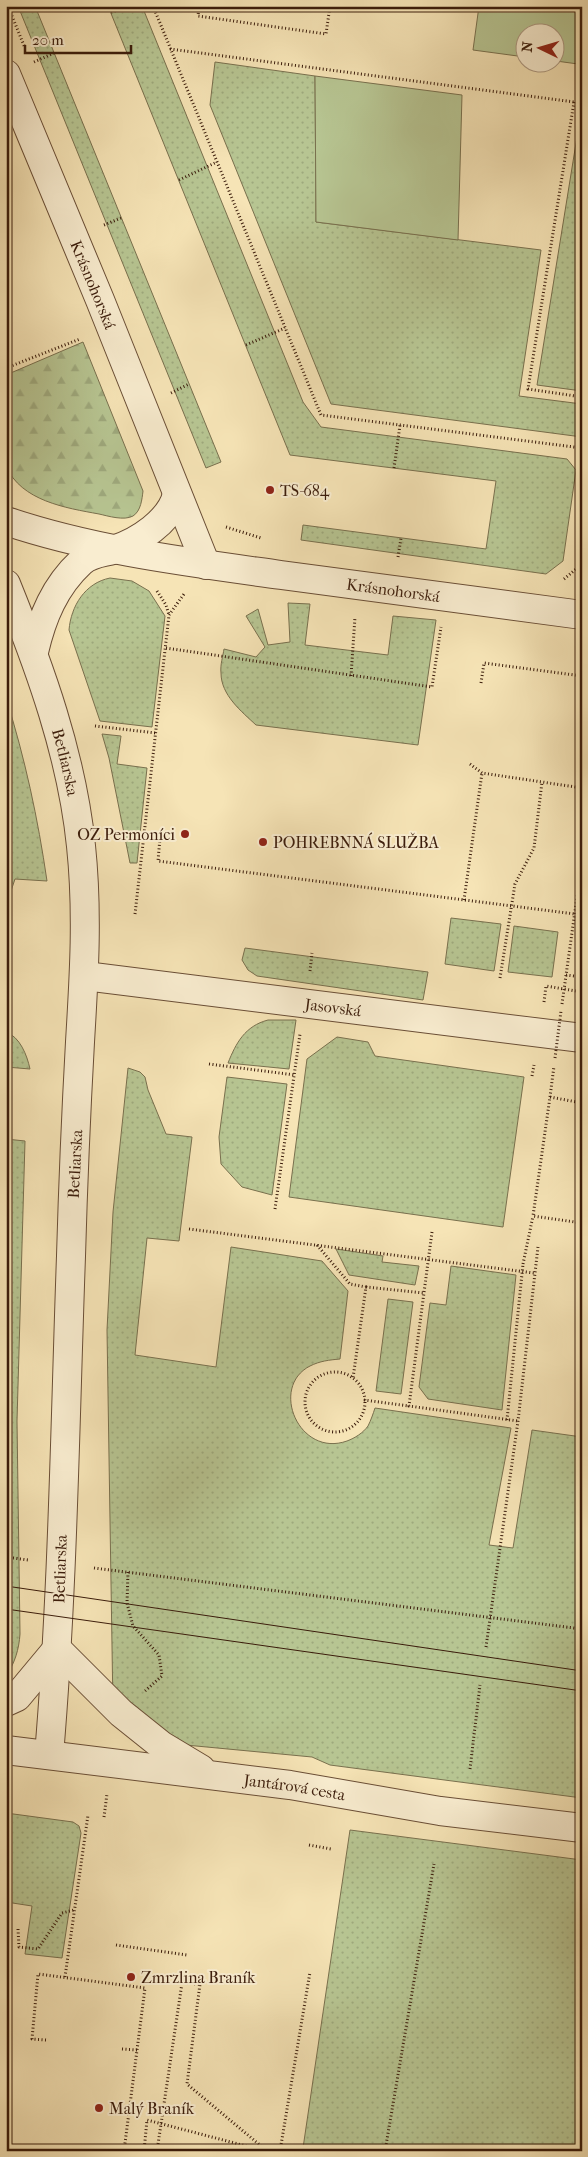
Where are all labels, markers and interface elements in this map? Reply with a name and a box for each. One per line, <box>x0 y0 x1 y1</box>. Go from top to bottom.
scale bar <box>25 22 131 54</box>
north arrow <box>516 22 566 72</box>
text: 20 m <box>32 31 64 49</box>
text: N <box>519 41 537 53</box>
street label: Krásnohorská <box>67 237 120 332</box>
place label: TS-684 <box>280 481 330 500</box>
marker: TS-684 <box>264 484 276 496</box>
street label: Krásnohorská <box>345 574 442 606</box>
street label: Betliarska <box>48 726 83 798</box>
place label: OZ Permoníci <box>77 825 175 844</box>
marker: OZ Permoníci <box>179 828 191 840</box>
place label: POHREBNNÁ SLUŽBA <box>273 832 440 852</box>
marker: POHREBNNÁ SLUŽBA <box>257 836 269 848</box>
street label: Jasovská <box>302 994 363 1020</box>
street label: Betliarska <box>64 1129 86 1199</box>
street label: Betliarska <box>49 1534 71 1604</box>
street label: Jantárová cesta <box>241 1770 348 1804</box>
place label: Zmrzlina Braník <box>141 1968 256 1987</box>
marker: Zmrzlina Braník <box>125 1971 137 1983</box>
place label: Malý Braník <box>109 2099 195 2118</box>
marker: Malý Braník <box>93 2102 105 2114</box>

